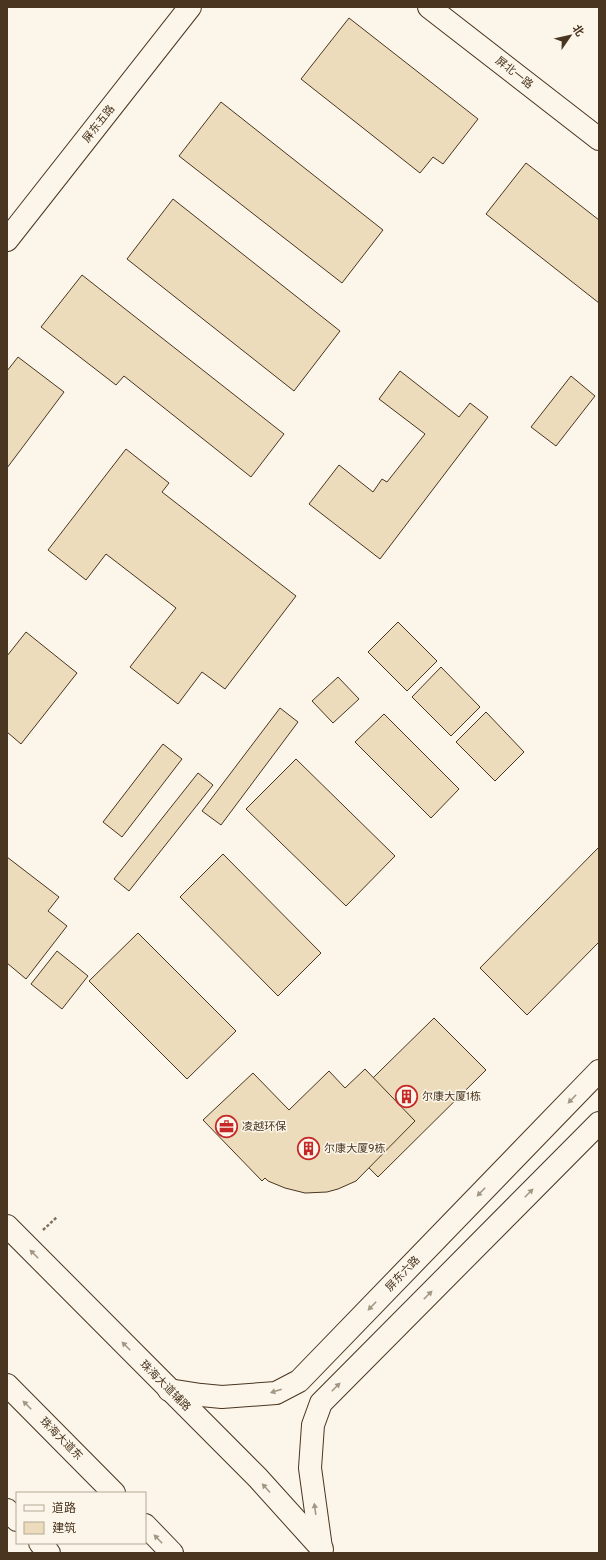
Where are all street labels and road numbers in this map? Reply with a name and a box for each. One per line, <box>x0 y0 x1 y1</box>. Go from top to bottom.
street label: 屏北一路 <box>492 54 536 92</box>
street label: 屏东五路 <box>80 102 118 146</box>
street label: 屏东六路 <box>383 1253 423 1295</box>
street label: 珠海大道辅路 <box>137 1358 193 1414</box>
street label: 珠海大道东 <box>37 1415 85 1463</box>

